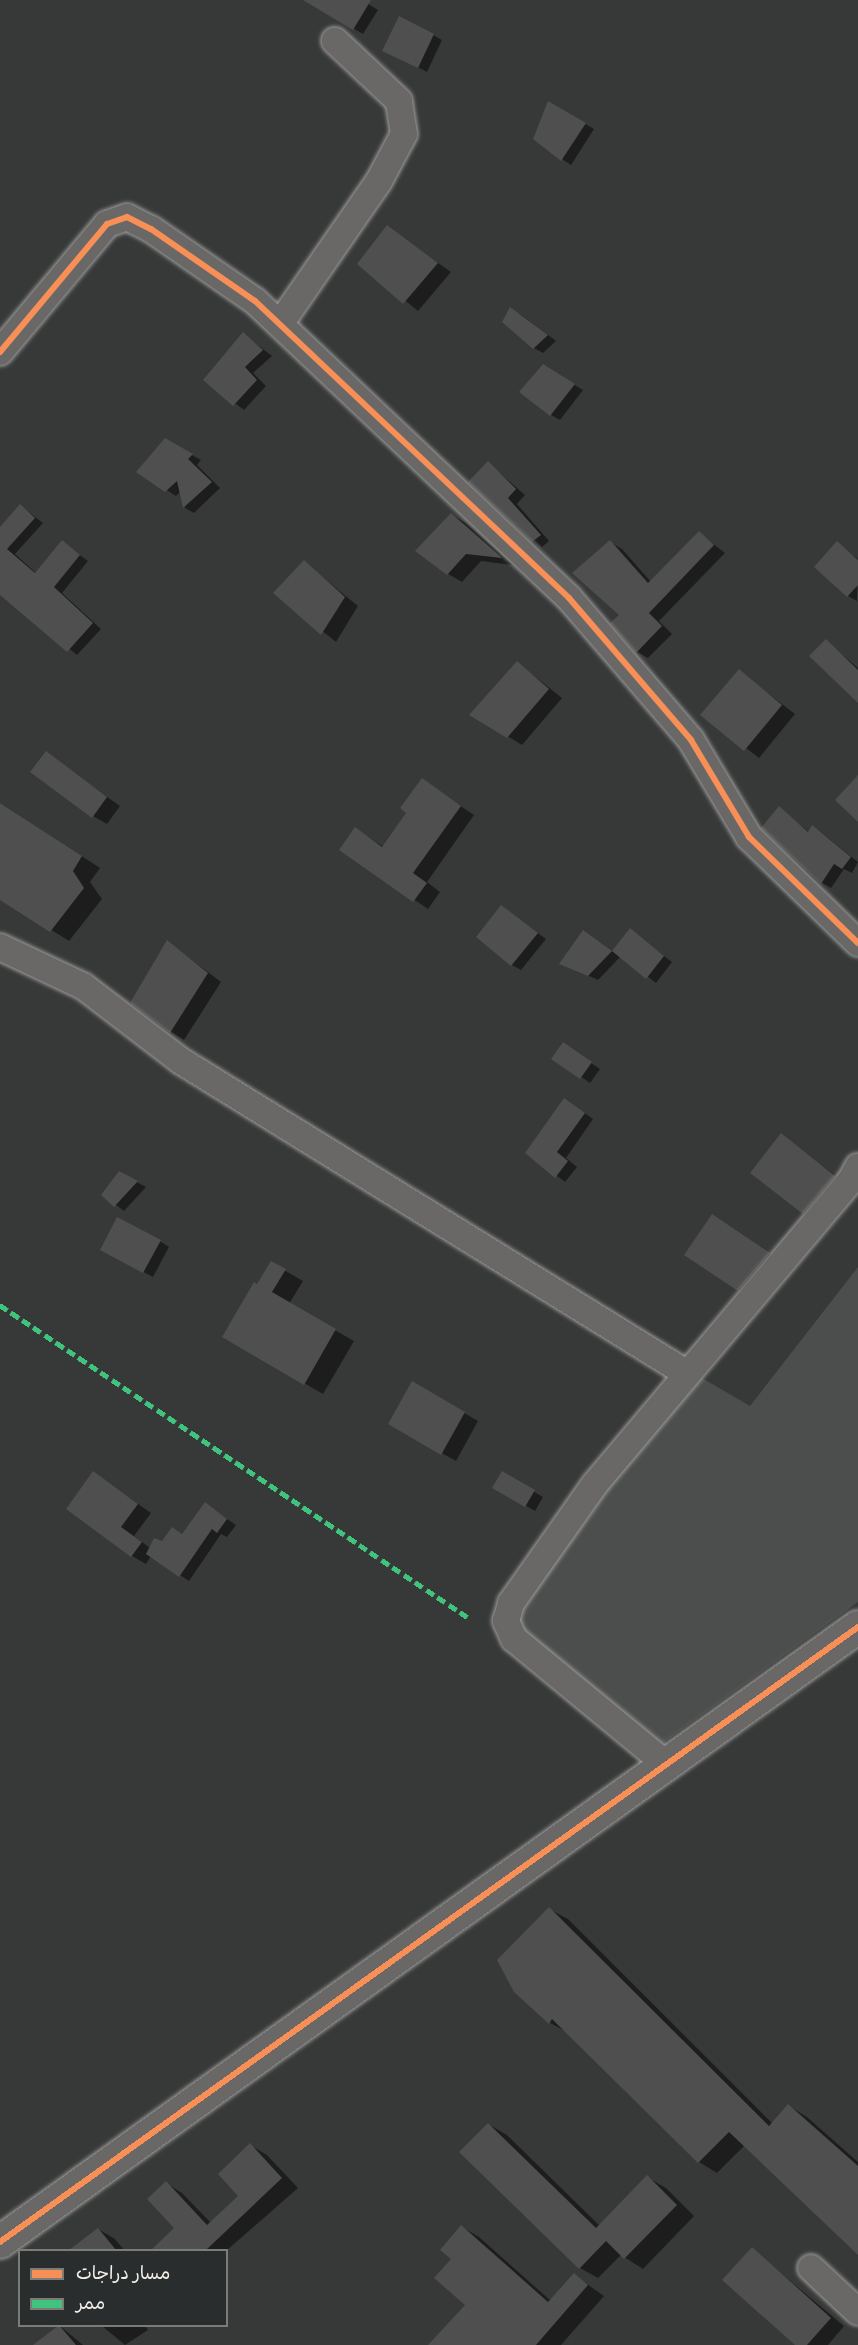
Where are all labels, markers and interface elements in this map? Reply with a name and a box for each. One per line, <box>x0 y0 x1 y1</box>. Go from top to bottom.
legend <box>18 2249 228 2327</box>
text: مسار دراجات <box>76 2262 170 2285</box>
text: ممر <box>76 2292 105 2315</box>

